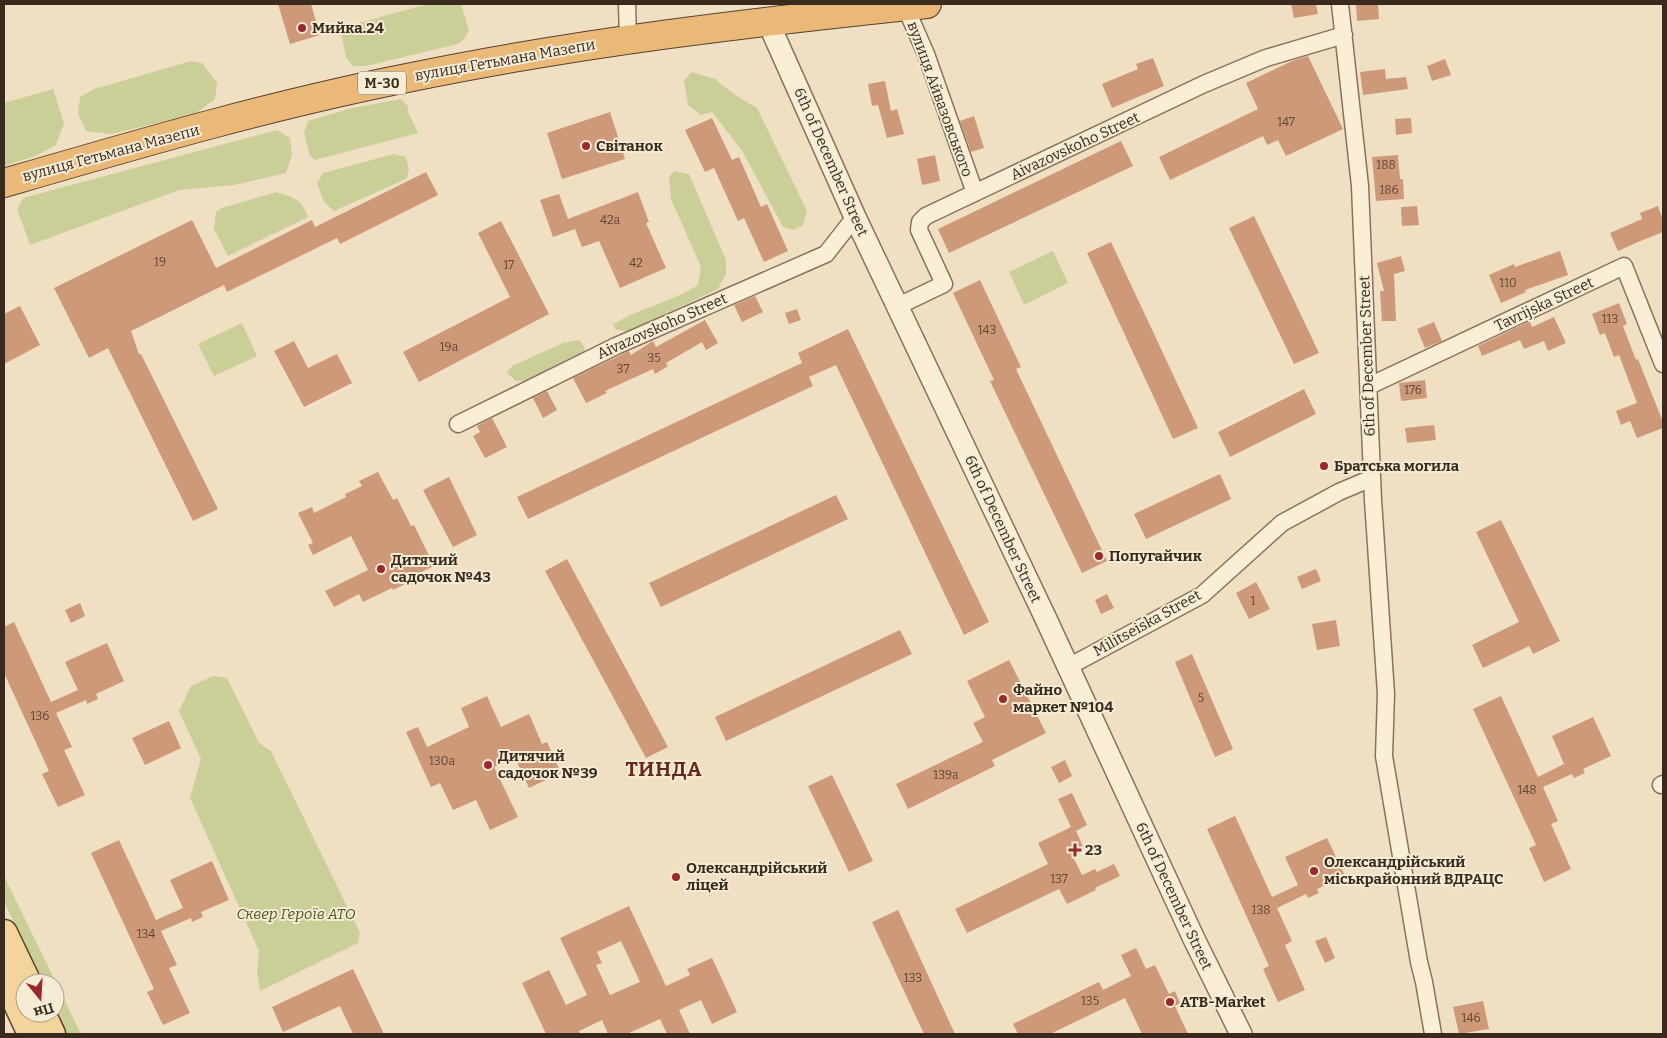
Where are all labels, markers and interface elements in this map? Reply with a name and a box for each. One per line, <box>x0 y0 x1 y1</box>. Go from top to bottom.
place label: Мийка.24 <box>312 19 384 37</box>
street label: вулиця Айвазовського <box>903 19 977 179</box>
marker: Мийка.24 <box>296 22 308 34</box>
street label: вулиця Гетьмана Мазепи <box>413 35 597 85</box>
road number: М-30 <box>358 72 406 95</box>
street label: 6th of December Street <box>790 85 872 240</box>
street label: Aivazovskoho Street <box>1008 108 1143 184</box>
house number: 147 <box>1277 115 1295 129</box>
street label: вулиця Гетьмана Мазепи <box>20 121 202 185</box>
place label: Світанок <box>596 137 663 155</box>
marker: Світанок <box>580 140 592 152</box>
house number: 188 <box>1376 158 1396 172</box>
house number: 186 <box>1379 183 1399 197</box>
house number: 42а <box>600 213 620 227</box>
house number: 19 <box>154 255 166 269</box>
house number: 42 <box>629 256 643 270</box>
house number: 17 <box>504 258 514 272</box>
street label: Tavrijska Street <box>1492 273 1597 335</box>
street label: 6th of December Street <box>1355 275 1379 437</box>
house number: 110 <box>1499 276 1517 290</box>
street label: Aivazovskoho Street <box>594 289 730 363</box>
house number: 113 <box>1602 312 1618 326</box>
house number: 143 <box>978 323 997 337</box>
house number: 19а <box>440 340 459 354</box>
house number: 35 <box>647 351 661 365</box>
house number: 37 <box>617 362 629 376</box>
house number: 176 <box>1404 383 1422 397</box>
street label: 6th of December Street <box>961 452 1045 606</box>
place label: Братська могила <box>1334 457 1460 475</box>
marker: Братська могила <box>1318 460 1330 472</box>
place label: Попугайчик <box>1109 547 1203 565</box>
marker: Попугайчик <box>1093 550 1105 562</box>
place label: Дитячий садочок №43 <box>391 551 491 586</box>
marker: Дитячий садочок №43 <box>375 563 387 575</box>
street label: Militseiska Street <box>1090 586 1205 660</box>
house number: 1 <box>1251 594 1256 608</box>
place label: Файно маркет №104 <box>1013 681 1113 716</box>
house number: 5 <box>1198 691 1204 705</box>
marker: Файно маркет №104 <box>997 693 1009 705</box>
house number: 136 <box>31 709 49 723</box>
place label: Дитячий садочок №39 <box>498 747 598 782</box>
house number: 130а <box>429 754 455 768</box>
district label: ТИНДА <box>625 757 703 781</box>
marker: Дитячий садочок №39 <box>482 759 494 771</box>
house number: 139а <box>933 768 959 782</box>
house number: 148 <box>1517 783 1537 797</box>
street label: 6th of December Street <box>1132 819 1216 973</box>
place label: 23 <box>1085 841 1102 859</box>
marker: 23 <box>1069 844 1081 856</box>
place label: Олександрійський міськрайонний ВДРАЦС <box>1324 853 1503 888</box>
place label: Олександрійський ліцей <box>686 859 827 894</box>
marker: Олександрійський міськрайонний ВДРАЦС <box>1308 865 1320 877</box>
marker: Олександрійський ліцей <box>670 871 682 883</box>
house number: 137 <box>1050 872 1068 886</box>
house number: 138 <box>1252 903 1270 917</box>
park label: Сквер Героїв АТО <box>236 905 356 923</box>
house number: 134 <box>137 927 155 941</box>
house number: 133 <box>904 971 922 985</box>
north arrow <box>15 973 65 1023</box>
place label: ATB-Market <box>1180 993 1266 1011</box>
house number: 135 <box>1081 994 1099 1008</box>
marker: ATB-Market <box>1164 996 1176 1008</box>
text: Пн <box>32 999 56 1021</box>
house number: 146 <box>1462 1011 1480 1025</box>

